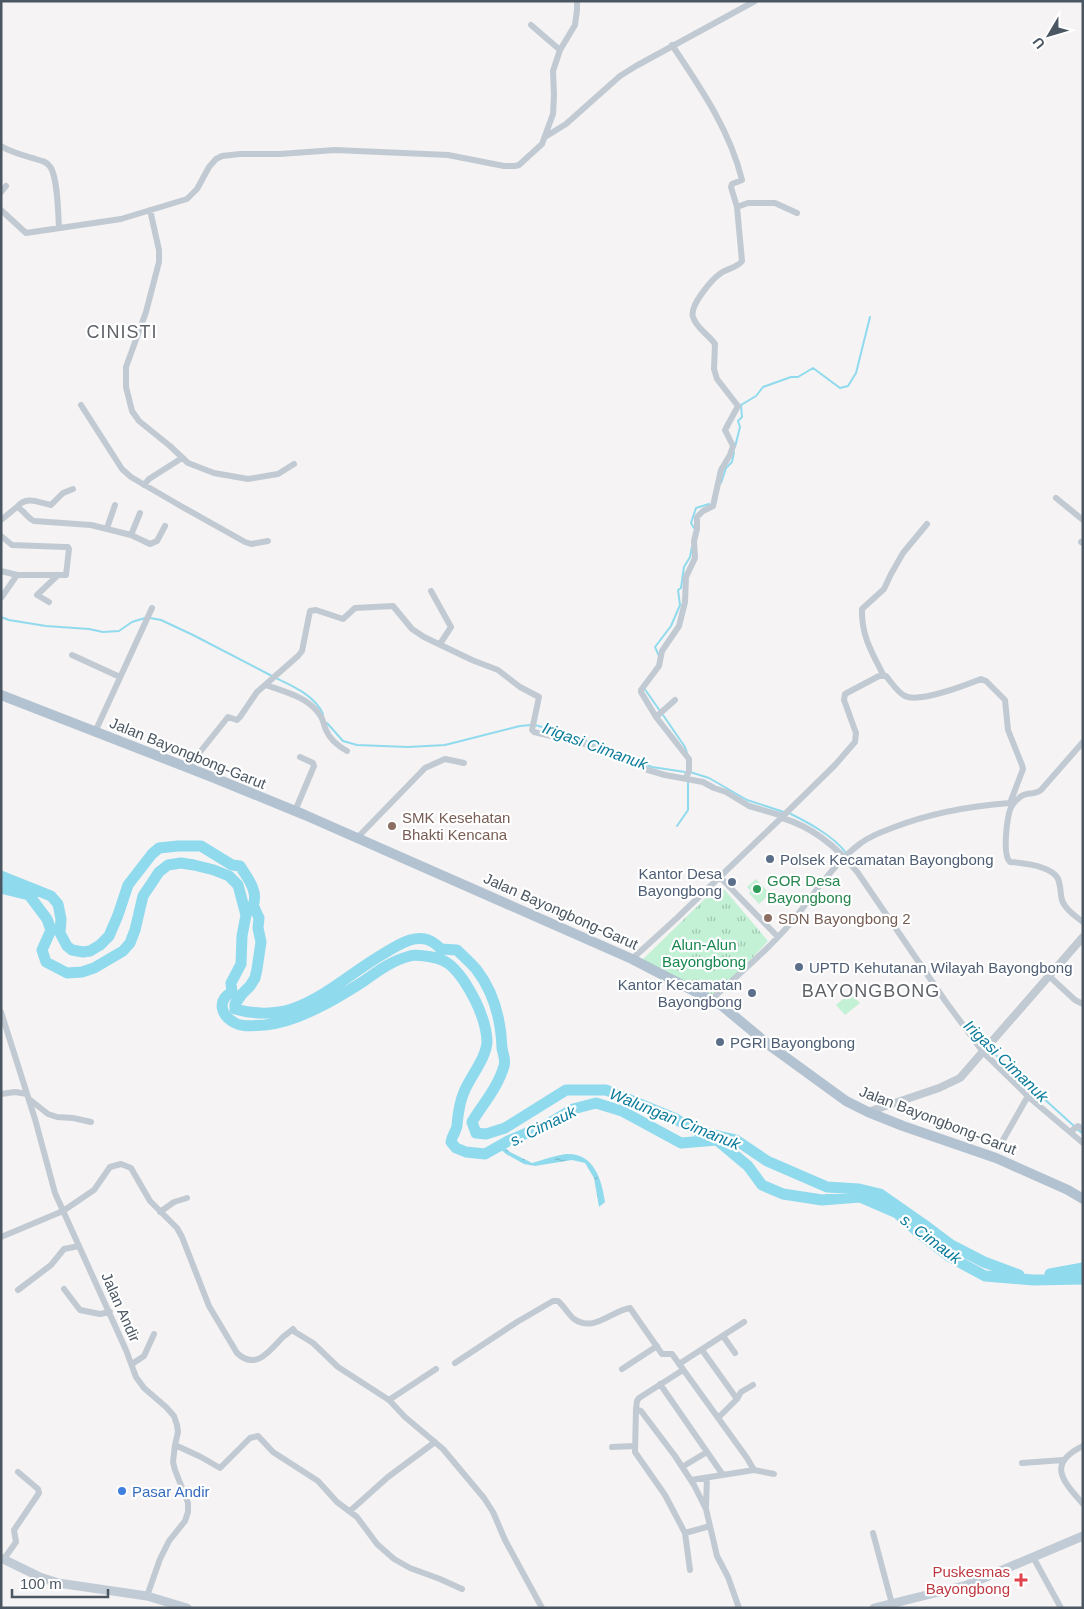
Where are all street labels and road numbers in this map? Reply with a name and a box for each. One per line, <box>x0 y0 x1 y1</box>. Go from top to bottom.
street label: Jalan Bayongbong-Garut <box>107 714 269 792</box>
street label: Jalan Bayongbong-Garut <box>481 869 641 953</box>
street label: Jalan Bayongbong-Garut <box>857 1082 1020 1158</box>
street label: Jalan Andir <box>98 1270 144 1344</box>

